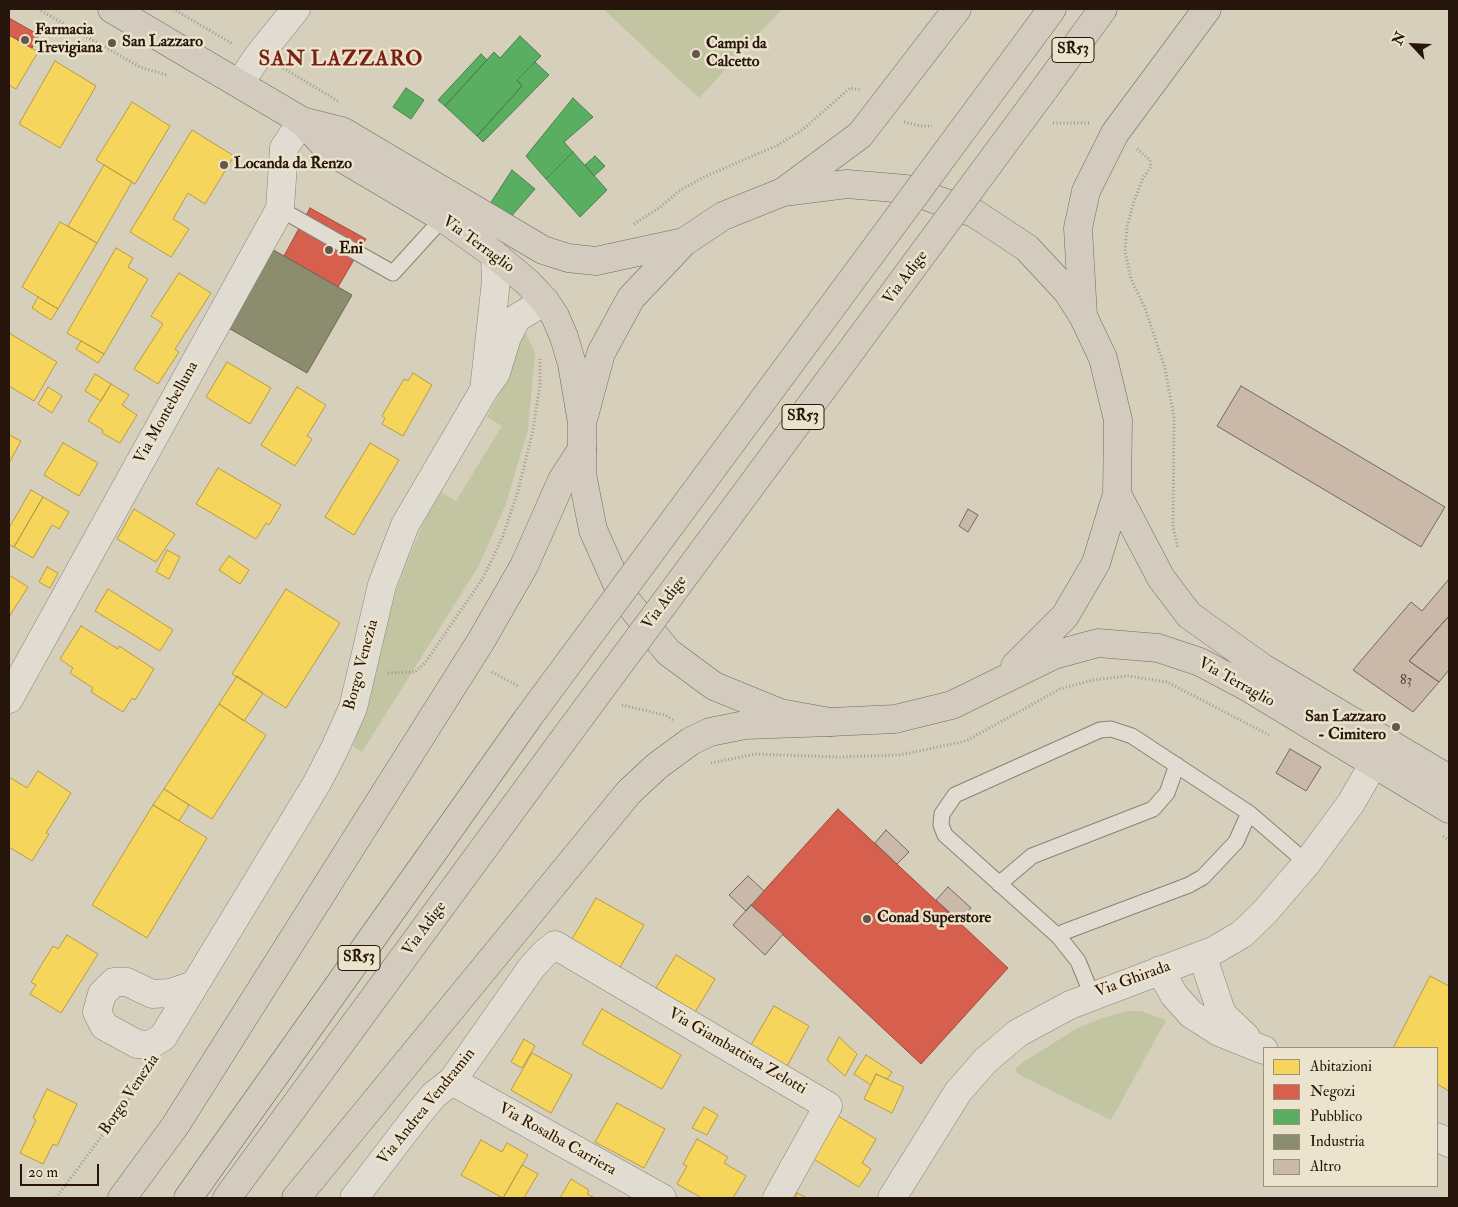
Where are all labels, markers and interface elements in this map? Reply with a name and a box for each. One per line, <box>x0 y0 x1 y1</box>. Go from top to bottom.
north arrow <box>1388 20 1438 70</box>
place label: Farmacia Trevigiana <box>35 21 102 59</box>
text: N <box>1389 29 1409 48</box>
place label: San Lazzaro <box>122 33 203 53</box>
marker: Farmacia Trevigiana <box>19 34 31 46</box>
place label: Campi da Calcetto <box>706 35 767 73</box>
marker: San Lazzaro <box>106 37 118 49</box>
road number: SR53 <box>1052 38 1094 62</box>
district label: SAN LAZZARO <box>257 47 425 73</box>
marker: Campi da Calcetto <box>690 48 702 60</box>
place label: Locanda da Renzo <box>234 155 352 175</box>
marker: Locanda da Renzo <box>218 159 230 171</box>
street label: Via Terraglio <box>438 212 518 278</box>
place label: Eni <box>339 240 363 260</box>
marker: Eni <box>323 244 335 256</box>
street label: Via Adige <box>880 247 932 309</box>
street label: Via Montebelluna <box>131 358 203 468</box>
road number: SR53 <box>782 404 824 430</box>
street label: Via Adige <box>639 572 691 634</box>
street label: Borgo Venezia <box>341 617 383 713</box>
street label: Via Terraglio <box>1194 654 1278 712</box>
house number: 83 <box>1400 673 1412 689</box>
place label: San Lazzaro - Cimitero <box>1305 708 1386 746</box>
marker: San Lazzaro - Cimitero <box>1390 721 1402 733</box>
street label: Via Adige <box>399 898 451 960</box>
place label: Conad Superstore <box>877 909 991 929</box>
marker: Conad Superstore <box>861 913 873 925</box>
road number: SR53 <box>338 946 380 970</box>
street label: Via Ghirada <box>1093 958 1173 1002</box>
street label: Via Giambattista Zelotti <box>664 1004 810 1100</box>
street label: Via Andrea Vendramin <box>374 1045 480 1169</box>
legend <box>1263 1047 1438 1187</box>
street label: Borgo Venezia <box>96 1051 164 1139</box>
text: Abitazioni <box>1310 1057 1372 1076</box>
text: Negozi <box>1310 1082 1355 1101</box>
street label: Via Rosalba Carriera <box>495 1100 619 1180</box>
text: Pubblico <box>1310 1107 1362 1126</box>
text: Industria <box>1310 1132 1365 1151</box>
scale bar <box>22 1154 101 1186</box>
text: Altro <box>1310 1157 1341 1176</box>
text: 20 m <box>28 1163 58 1182</box>

